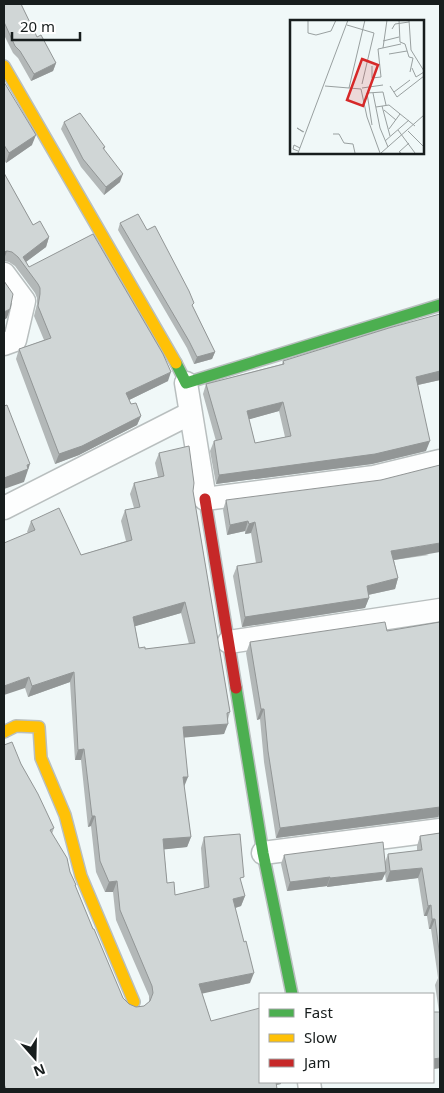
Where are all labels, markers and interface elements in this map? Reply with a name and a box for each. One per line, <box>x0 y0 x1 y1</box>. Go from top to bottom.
scale bar <box>12 10 80 42</box>
text: 20 m <box>20 16 55 36</box>
inset map <box>290 20 424 154</box>
legend <box>259 993 434 1083</box>
text: Fast <box>304 1002 333 1022</box>
text: Slow <box>304 1027 337 1047</box>
north arrow <box>10 1033 60 1083</box>
text: Jam <box>302 1052 331 1072</box>
text: N <box>31 1060 48 1082</box>

